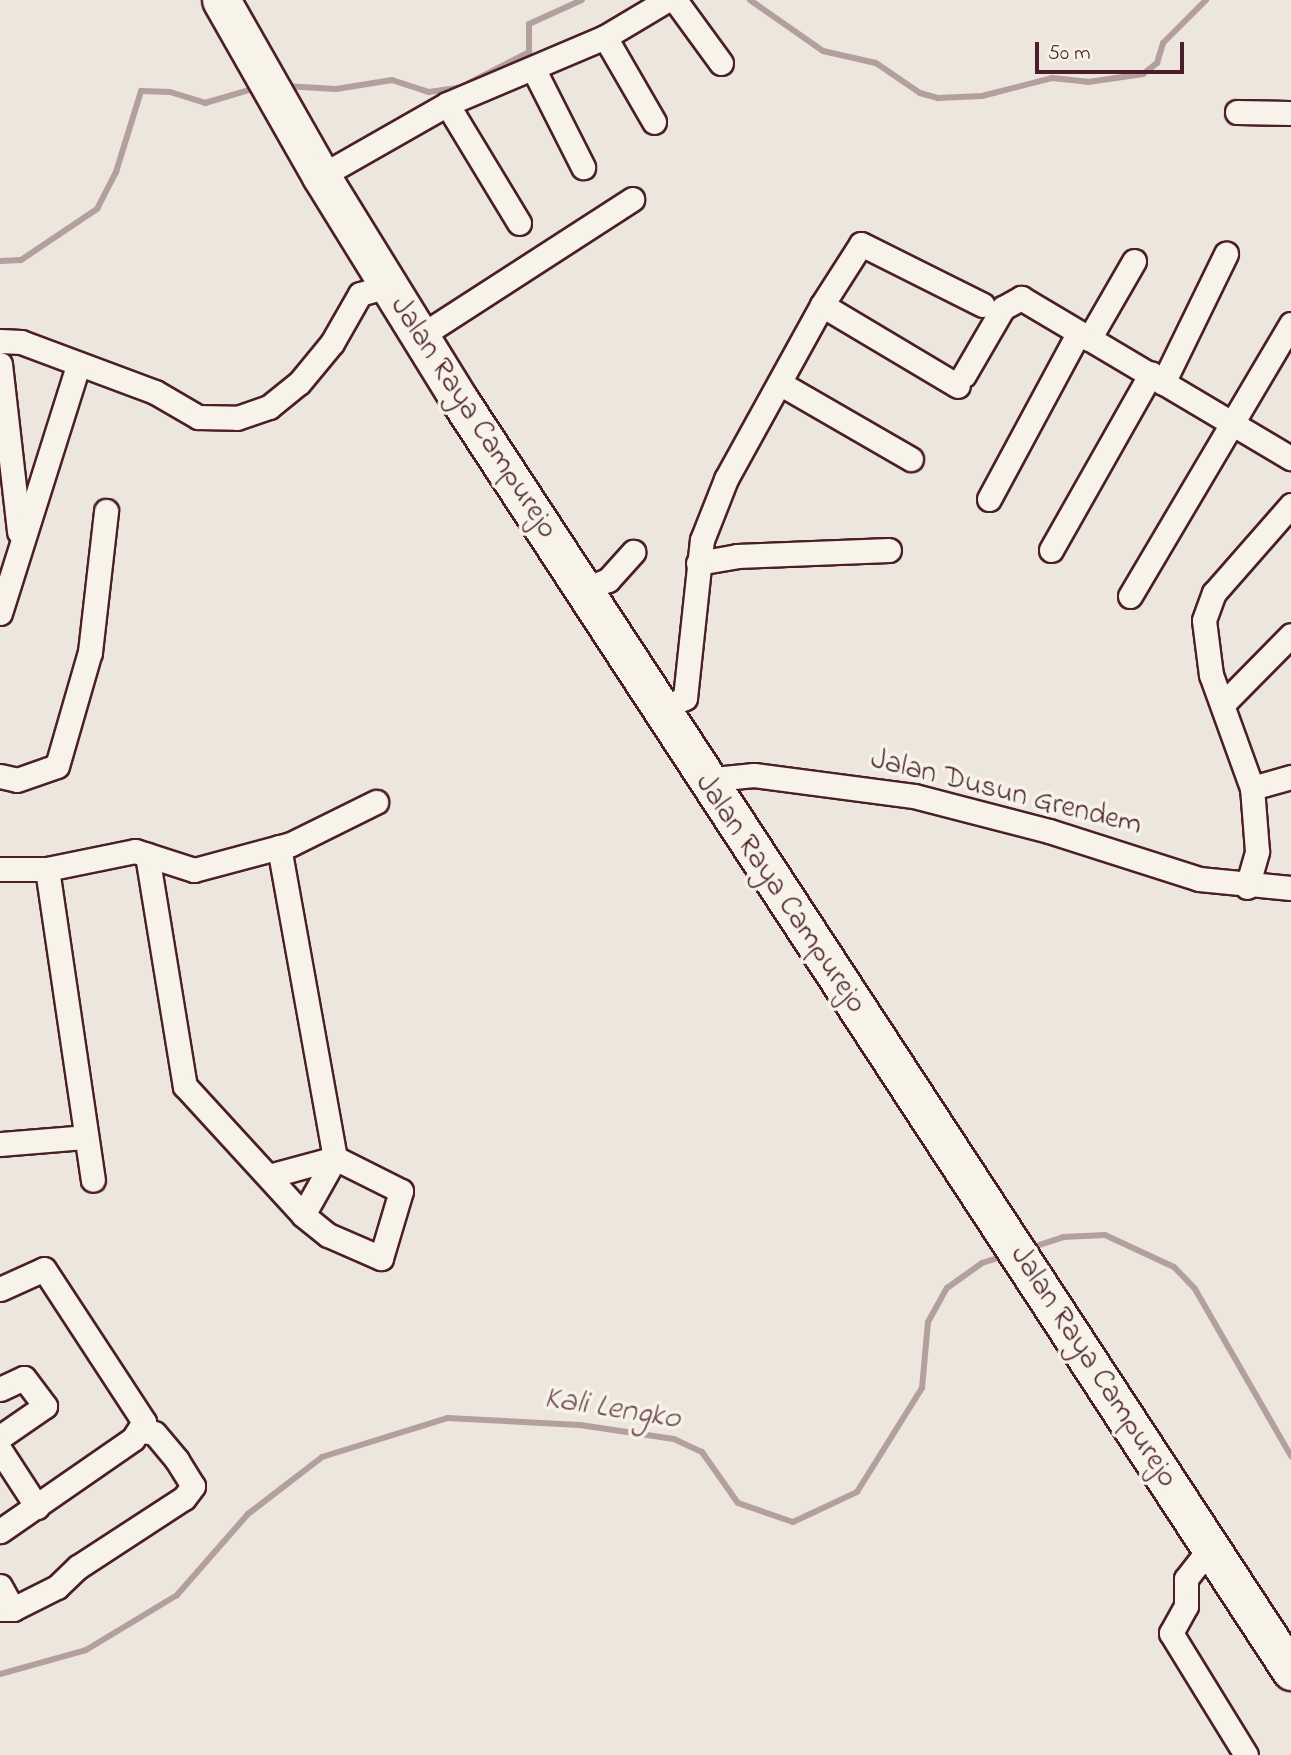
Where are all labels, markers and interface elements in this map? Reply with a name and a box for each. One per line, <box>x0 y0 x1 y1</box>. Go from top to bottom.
scale bar <box>1039 28 1188 72</box>
text: 50 m <box>1048 39 1091 69</box>
street label: Jalan Raya Campurejo <box>381 290 565 546</box>
street label: Jalan Dusun Grendem <box>867 742 1145 844</box>
street label: Jalan Raya Campurejo <box>686 767 874 1021</box>
street label: Jalan Raya Campurejo <box>1001 1239 1185 1495</box>
water label: Kali Lengko <box>541 1380 683 1440</box>

